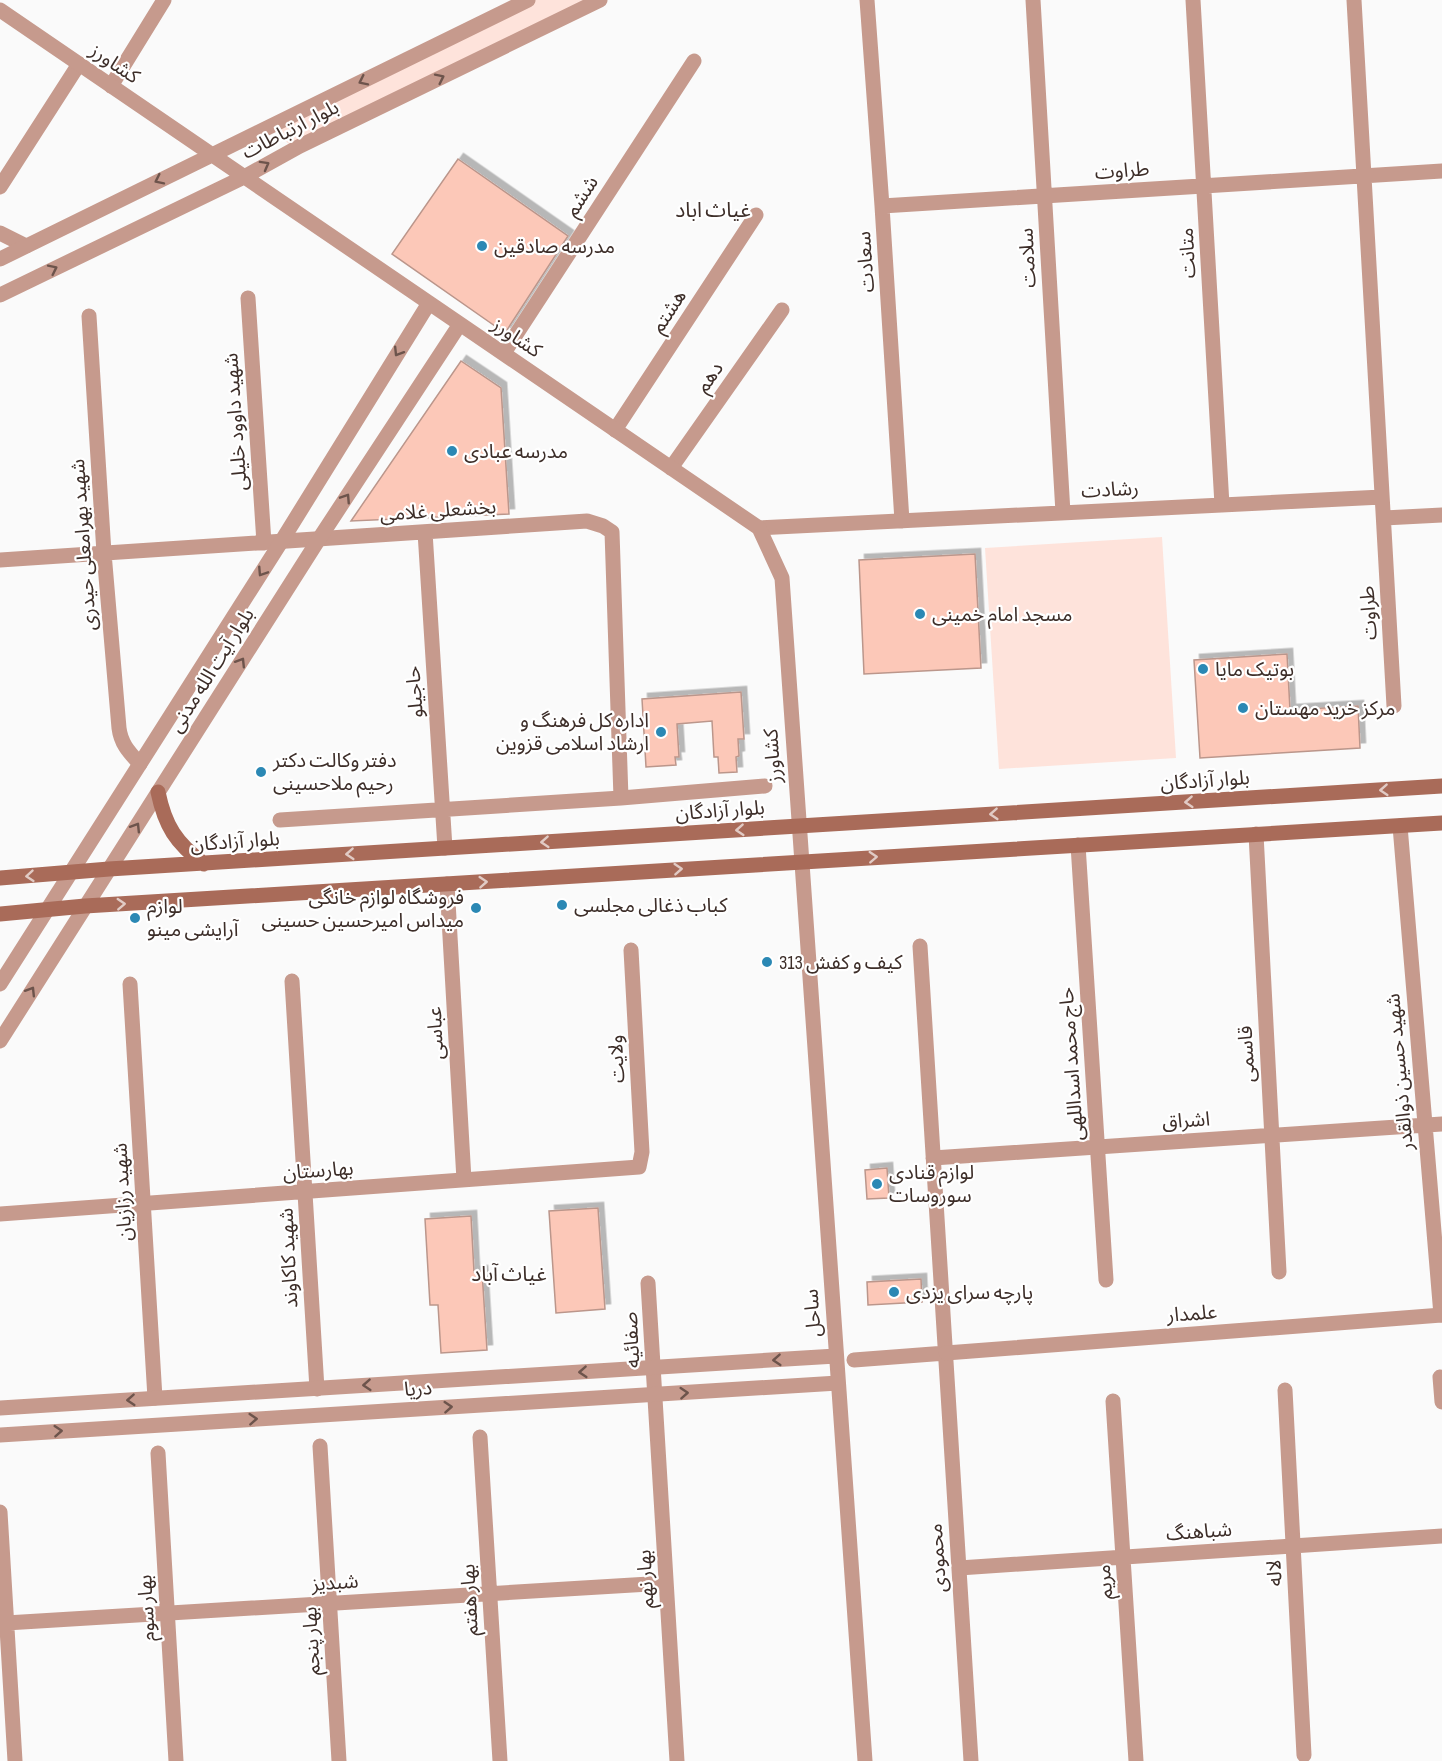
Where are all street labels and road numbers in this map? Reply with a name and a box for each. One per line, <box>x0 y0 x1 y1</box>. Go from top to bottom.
street label: کشاورز <box>84 38 144 89</box>
street label: بلوار ارتباطات <box>238 95 343 165</box>
street label: طراوت <box>1094 157 1150 185</box>
street label: ششم <box>560 172 606 223</box>
street label: سلامت <box>1014 227 1042 289</box>
street label: متانت <box>1175 227 1201 279</box>
street label: سعادت <box>852 231 880 293</box>
street label: هشتم <box>646 285 693 339</box>
street label: کشاورز <box>486 312 546 363</box>
street label: شهید داوود خلیلی <box>219 352 253 492</box>
street label: دهم <box>691 357 731 399</box>
street label: شهید بهرامعلی حیدری <box>66 458 102 632</box>
street label: رشادت <box>1081 477 1139 503</box>
street label: بخشعلی غلامی <box>379 495 497 527</box>
street label: طراوت <box>1356 585 1382 641</box>
street label: بلوار آیت الله مدنی <box>164 604 260 737</box>
street label: حاجیلو <box>401 665 429 719</box>
street label: کشاورز <box>759 727 787 785</box>
street label: بلوار آزادگان <box>1159 766 1251 796</box>
street label: بلوار آزادگان <box>674 796 766 826</box>
street label: بلوار آزادگان <box>189 827 281 857</box>
street label: حاج محمد اسداللهی <box>1055 986 1091 1142</box>
street label: شهید حسین ذوالقدر <box>1381 992 1419 1152</box>
street label: عباسی <box>423 1006 449 1060</box>
street label: قاسمی <box>1234 1025 1260 1083</box>
street label: ولایت <box>604 1034 630 1084</box>
street label: اشراق <box>1161 1107 1211 1135</box>
street label: شهید رزازیان <box>108 1142 138 1242</box>
street label: بهارستان <box>282 1157 354 1185</box>
street label: شهید کاکاوند <box>274 1207 304 1309</box>
street label: ساحل <box>799 1288 827 1338</box>
street label: علمدار <box>1165 1300 1218 1328</box>
street label: صفائیه <box>619 1311 645 1369</box>
street label: دریا <box>403 1376 433 1402</box>
street label: شباهنگ <box>1165 1518 1233 1546</box>
street label: محمودی <box>924 1523 952 1593</box>
street label: بهار نهم <box>632 1549 662 1609</box>
street label: لاله <box>1262 1559 1288 1587</box>
street label: بهار هفتم <box>456 1563 486 1637</box>
street label: مریم <box>1092 1563 1120 1600</box>
street label: شبدیز <box>310 1569 359 1597</box>
street label: بهار سوم <box>133 1574 163 1642</box>
street label: بهار پنجم <box>298 1606 328 1676</box>

